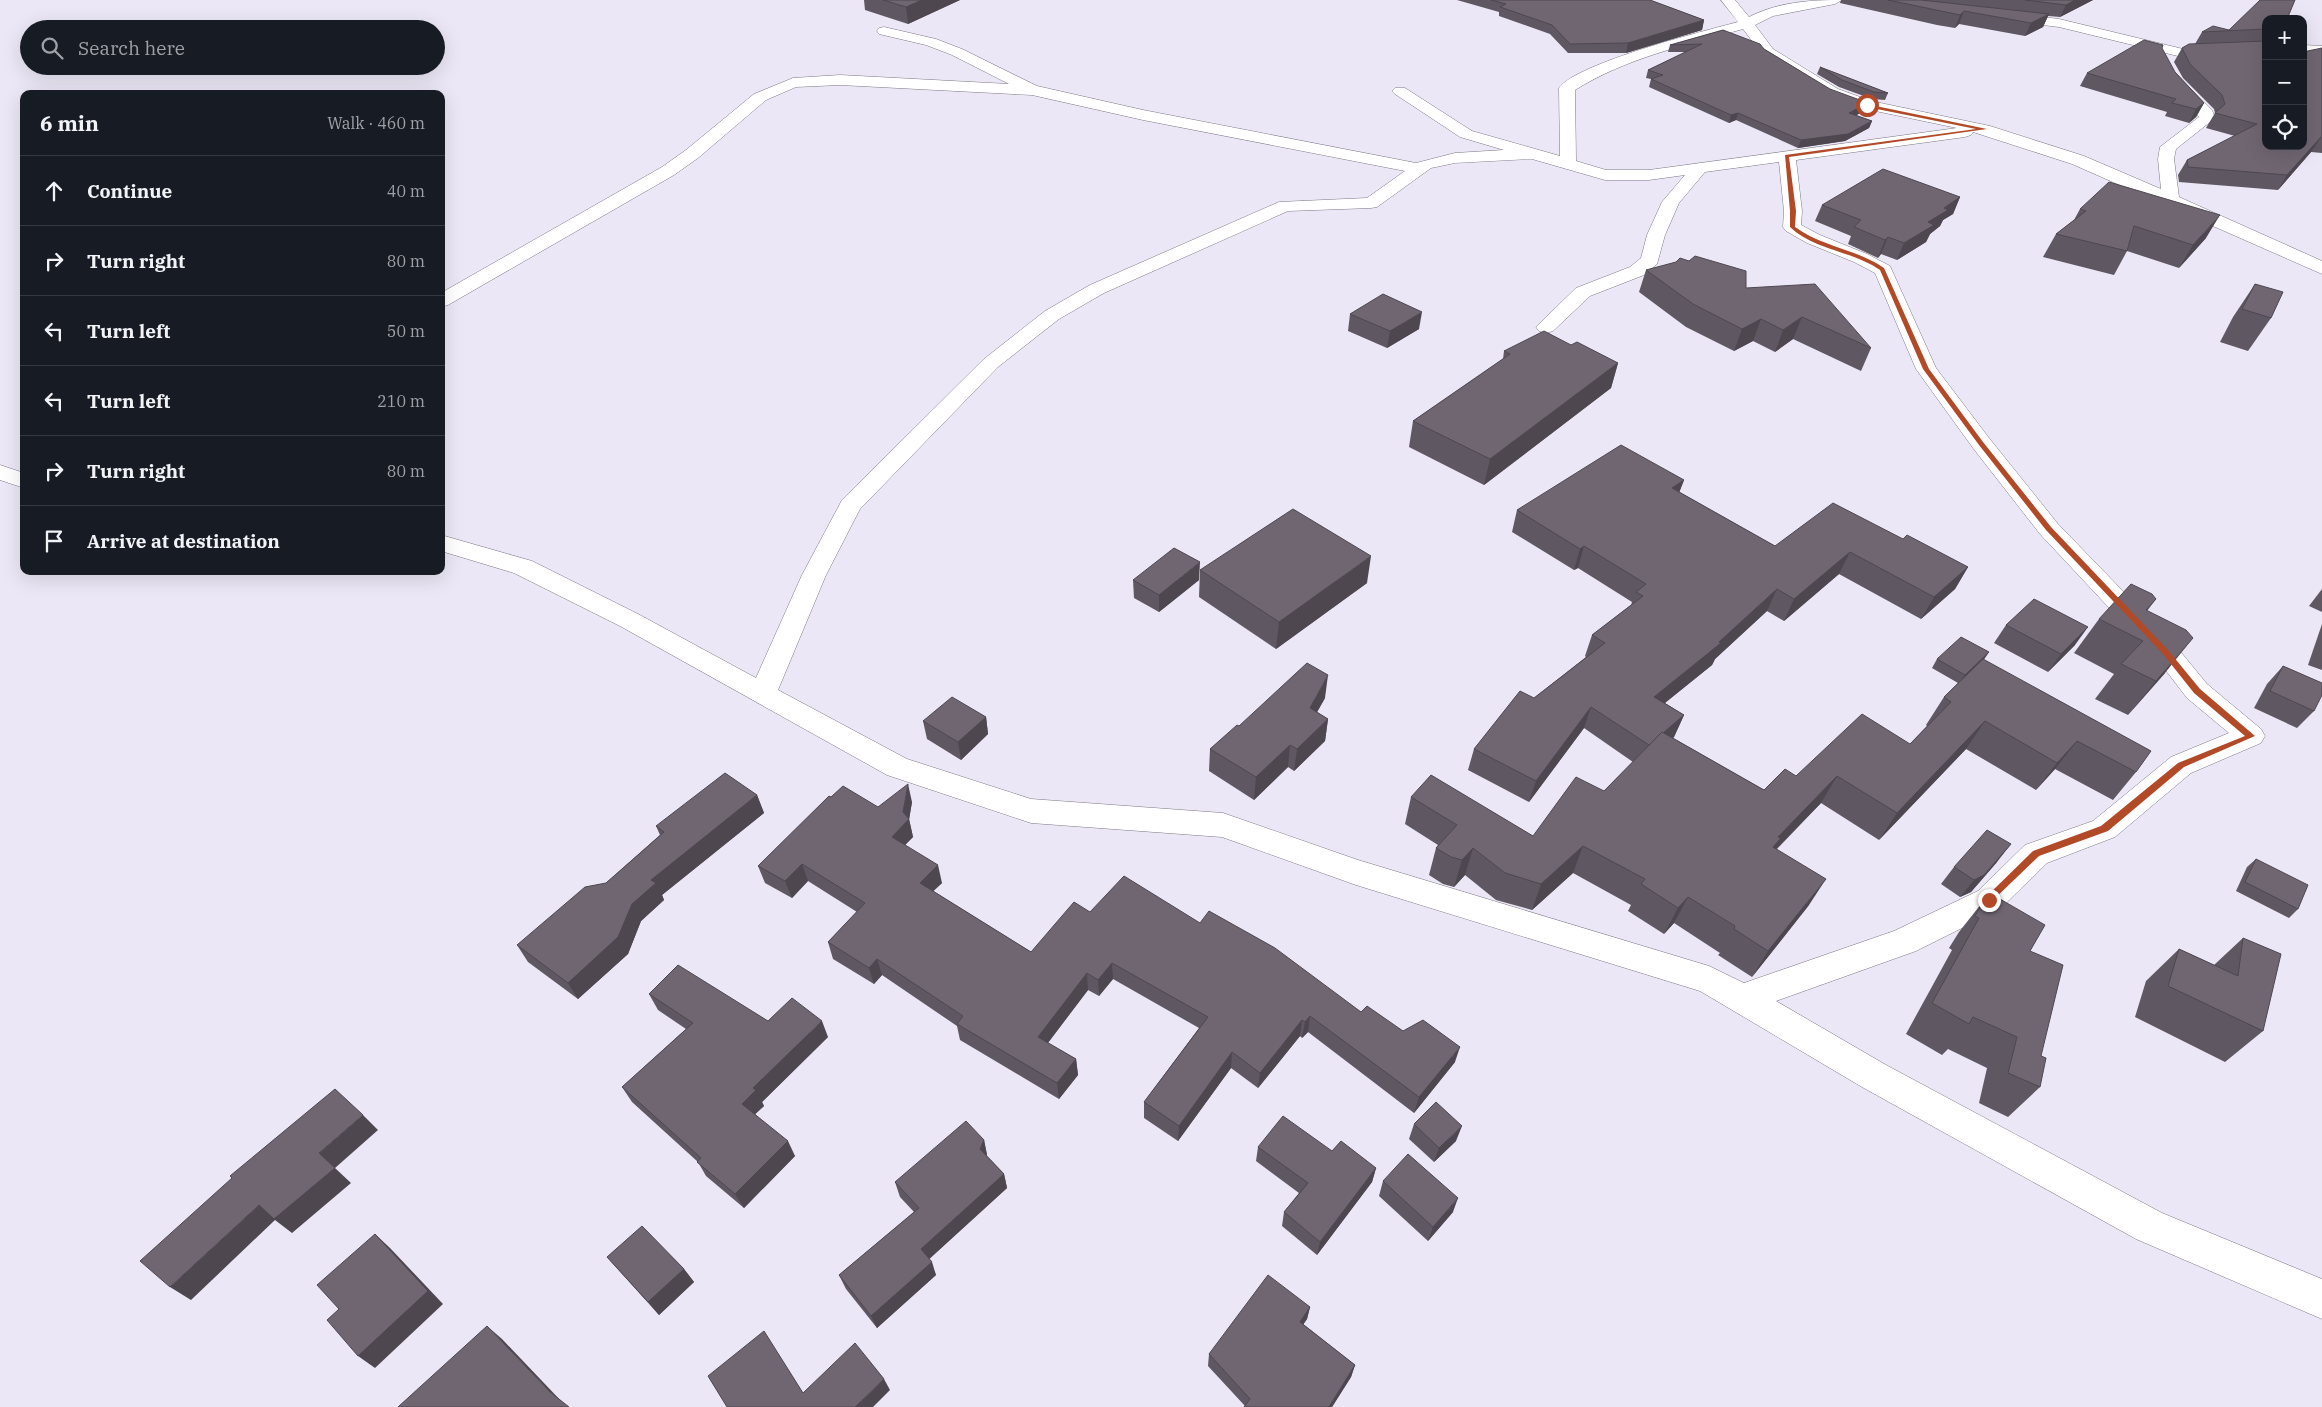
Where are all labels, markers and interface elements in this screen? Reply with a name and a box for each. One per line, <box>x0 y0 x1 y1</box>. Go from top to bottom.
map controls <box>2262 15 2307 150</box>
button: + <box>2262 15 2307 60</box>
search box <box>20 20 445 75</box>
icon: search <box>38 34 66 62</box>
text: Search here <box>78 36 185 60</box>
button: − <box>2262 60 2307 105</box>
route start <box>1856 94 1879 117</box>
button: locate <box>2262 105 2307 150</box>
text: 6 min <box>40 109 99 137</box>
text: Walk · 460 m <box>327 113 425 133</box>
icon: ahead <box>40 177 68 205</box>
text: Continue <box>87 179 172 203</box>
text: 40 m <box>387 181 425 201</box>
icon: right <box>40 247 68 275</box>
text: Turn right <box>87 249 185 273</box>
text: 80 m <box>387 251 425 271</box>
icon: left <box>40 317 68 345</box>
text: Turn left <box>87 319 170 343</box>
text: 50 m <box>387 321 425 341</box>
icon: left <box>40 387 68 415</box>
text: Turn left <box>87 389 170 413</box>
text: 210 m <box>377 391 425 411</box>
icon: right <box>40 457 68 485</box>
text: Turn right <box>87 459 185 483</box>
text: 80 m <box>387 461 425 481</box>
icon: arrive <box>40 527 68 555</box>
text: Arrive at destination <box>87 529 280 553</box>
route end <box>1978 889 2001 912</box>

